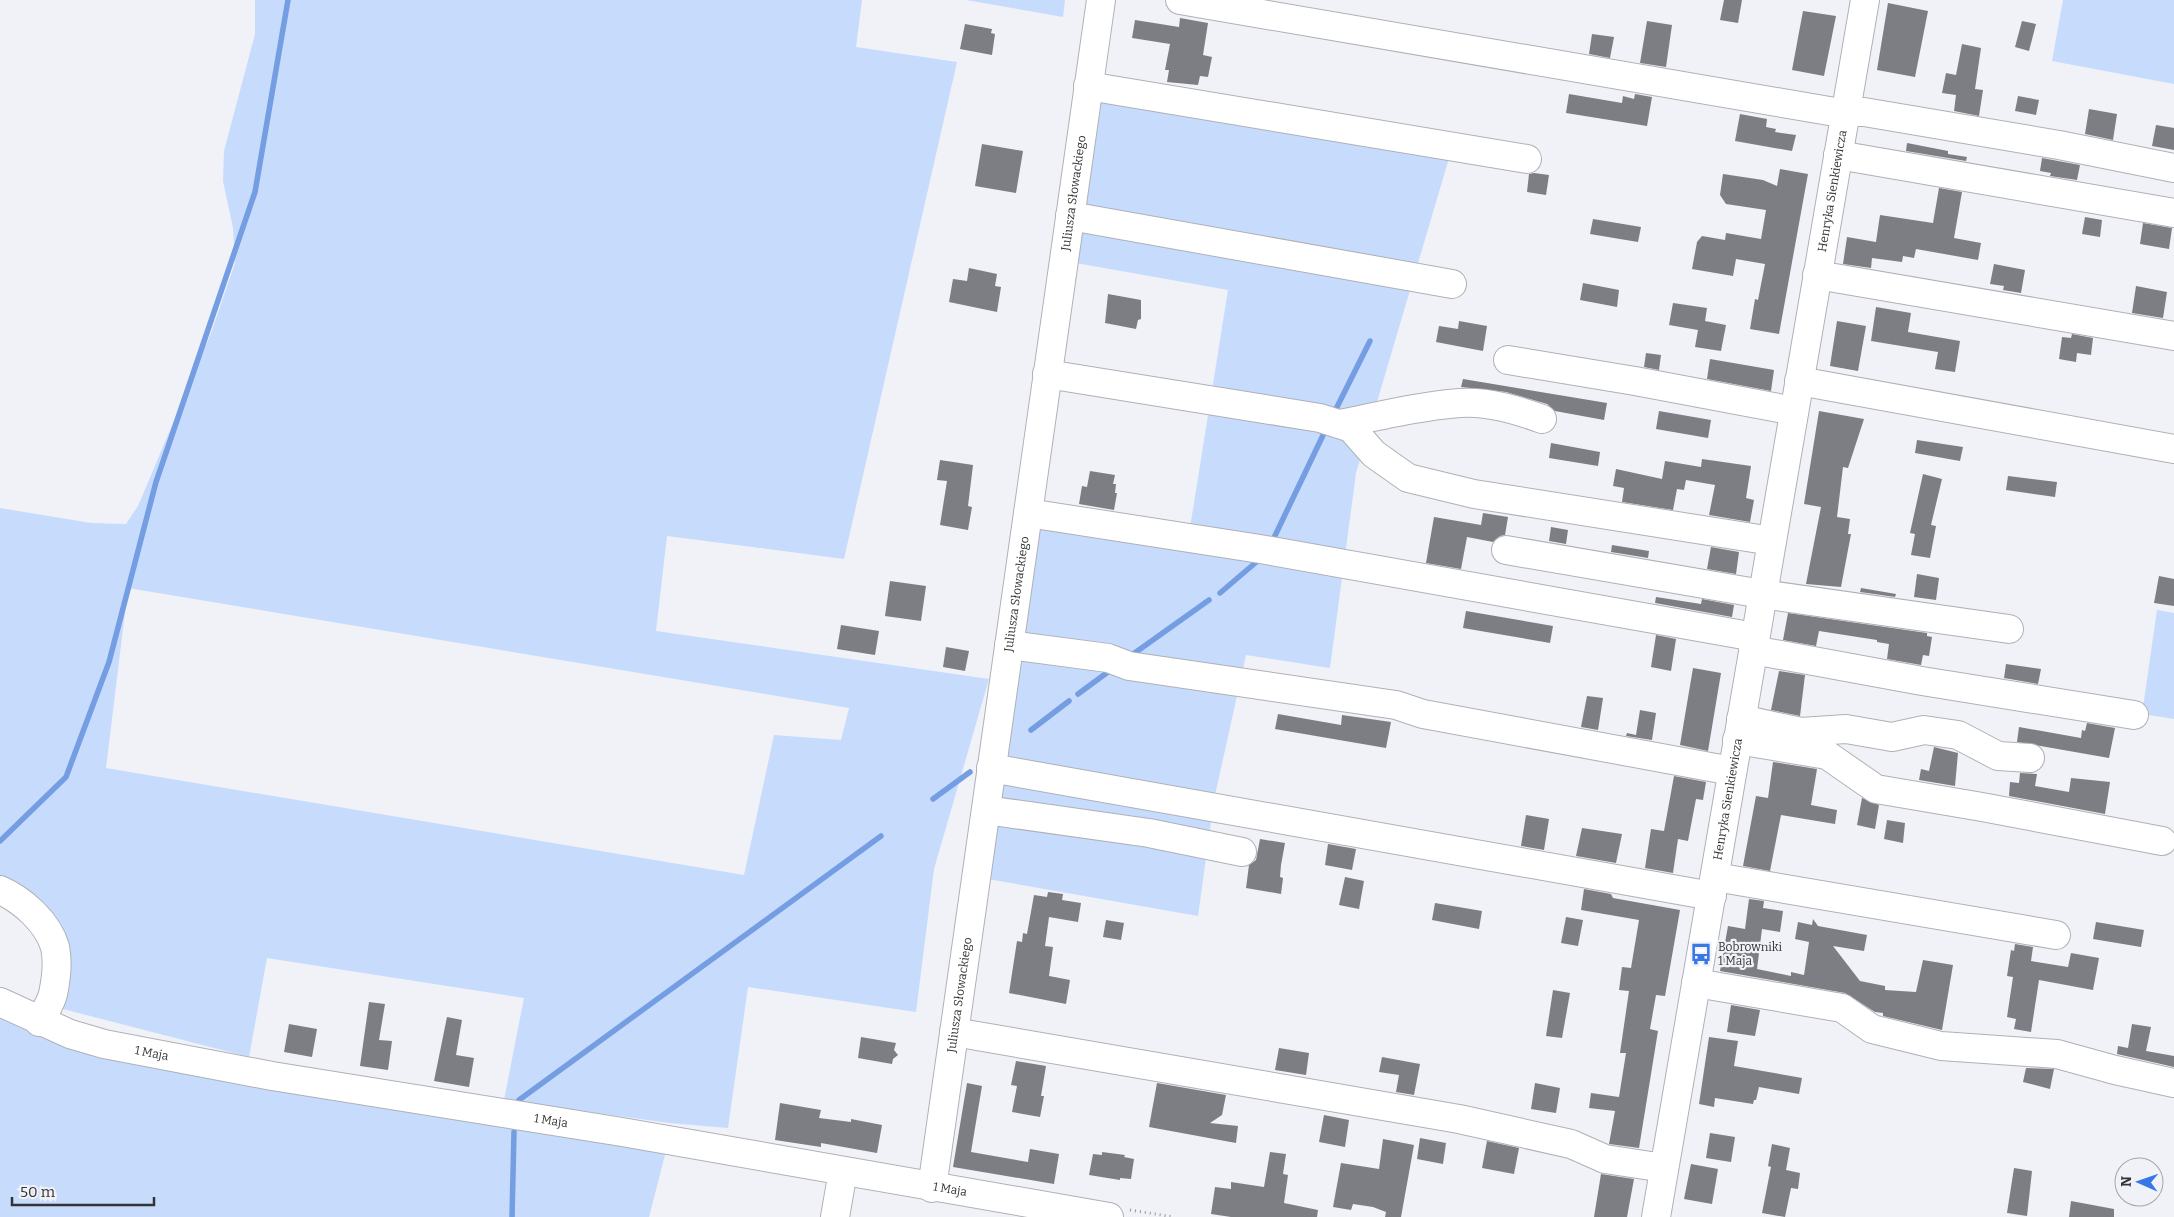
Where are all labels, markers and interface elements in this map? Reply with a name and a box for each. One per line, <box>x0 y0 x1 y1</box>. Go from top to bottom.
street label: Henryka Sienkiewicza <box>1815 129 1850 253</box>
street label: Juliusza Słowackiego <box>1058 134 1089 253</box>
street label: Juliusza Słowackiego <box>1001 535 1032 654</box>
street label: Henryka Sienkiewicza <box>1710 737 1745 861</box>
street label: Juliusza Słowackiego <box>944 936 975 1055</box>
place label: Bobrowniki 1 Maja <box>1718 940 1782 968</box>
bus stop icon: Bobrowniki 1 Maja <box>1688 941 1714 967</box>
street label: 1 Maja <box>134 1043 170 1063</box>
street label: 1 Maja <box>533 1111 569 1130</box>
north arrow <box>2114 1157 2164 1207</box>
scale bar <box>12 1174 155 1206</box>
text: N <box>2118 1176 2135 1187</box>
street label: 1 Maja <box>932 1179 969 1199</box>
text: 50 m <box>20 1183 56 1201</box>

